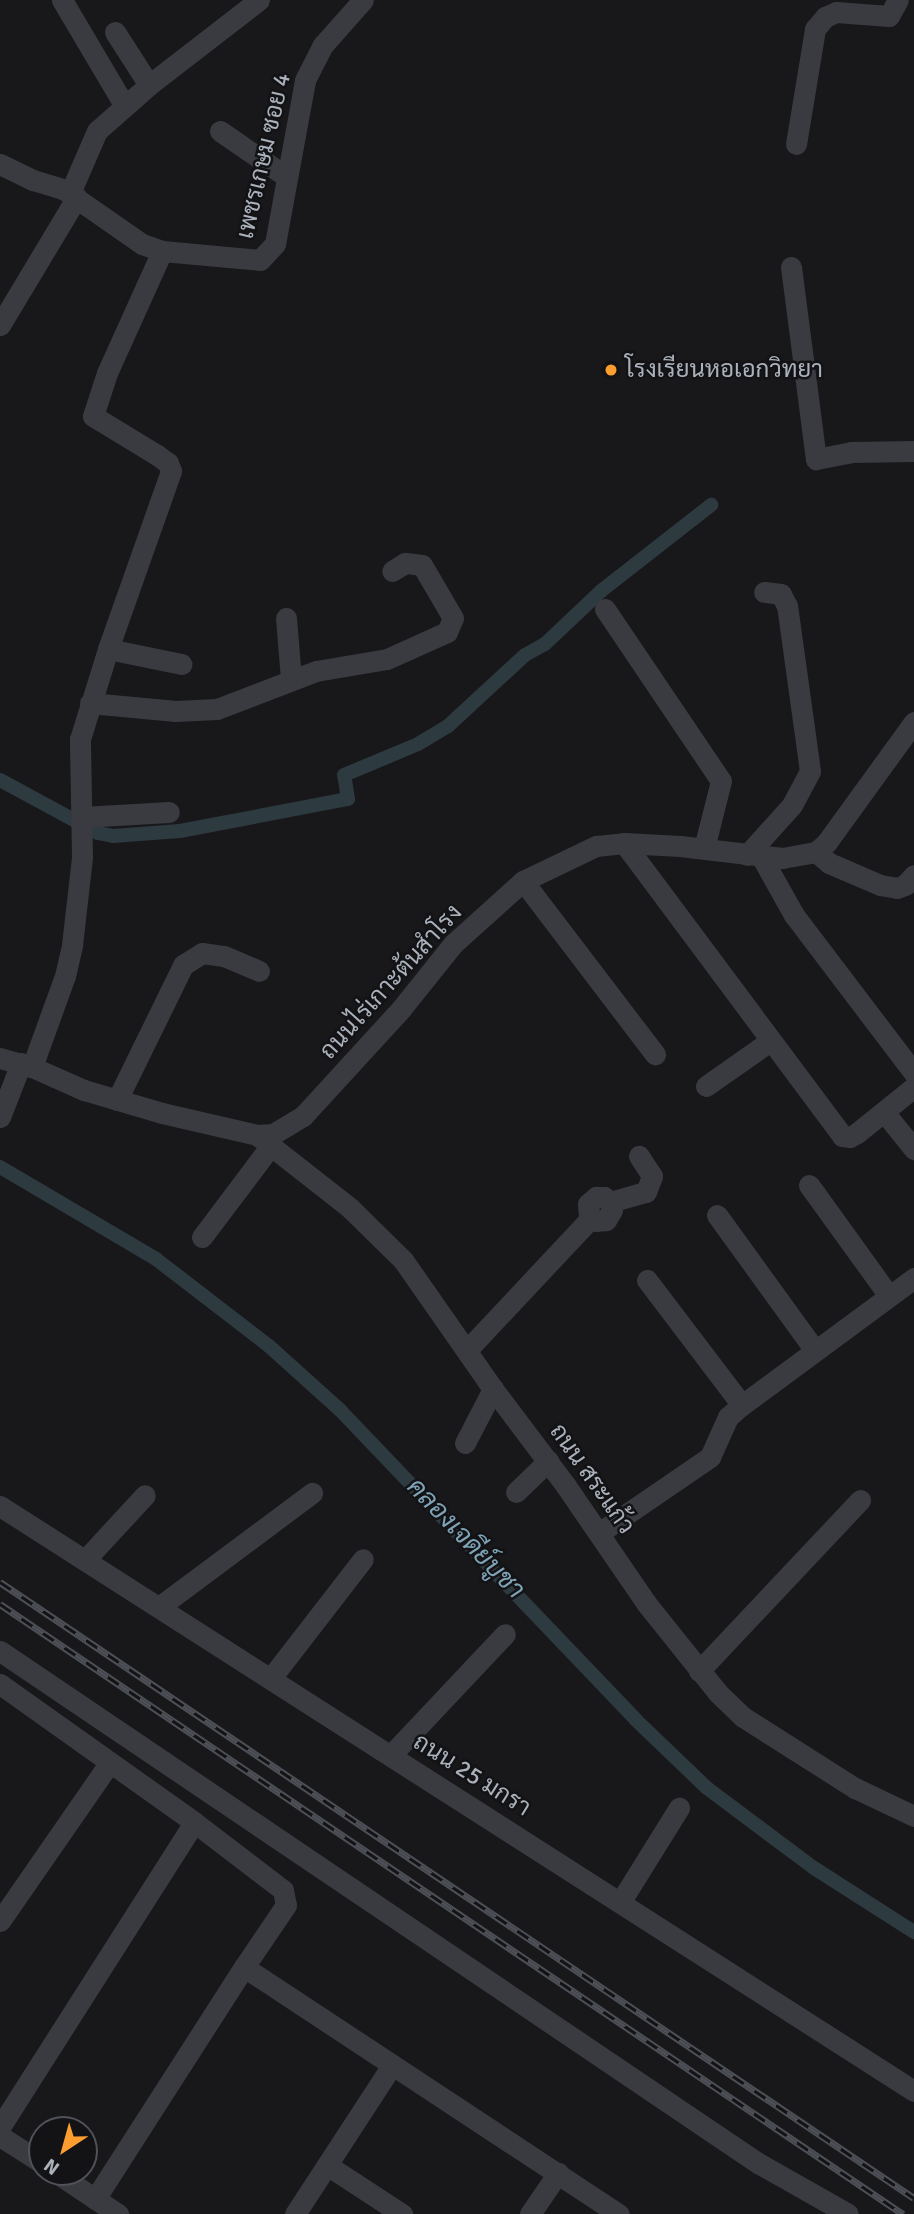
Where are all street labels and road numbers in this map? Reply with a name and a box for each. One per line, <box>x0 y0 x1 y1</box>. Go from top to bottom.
street label: เพชรเกษม ซอย 4 <box>231 70 297 242</box>
street label: ถนนไร่เกาะต้นสำโรง <box>314 899 468 1065</box>
street label: ถนน สระแก้ว <box>543 1418 641 1540</box>
street label: ถนน 25 มกรา <box>408 1728 536 1822</box>

